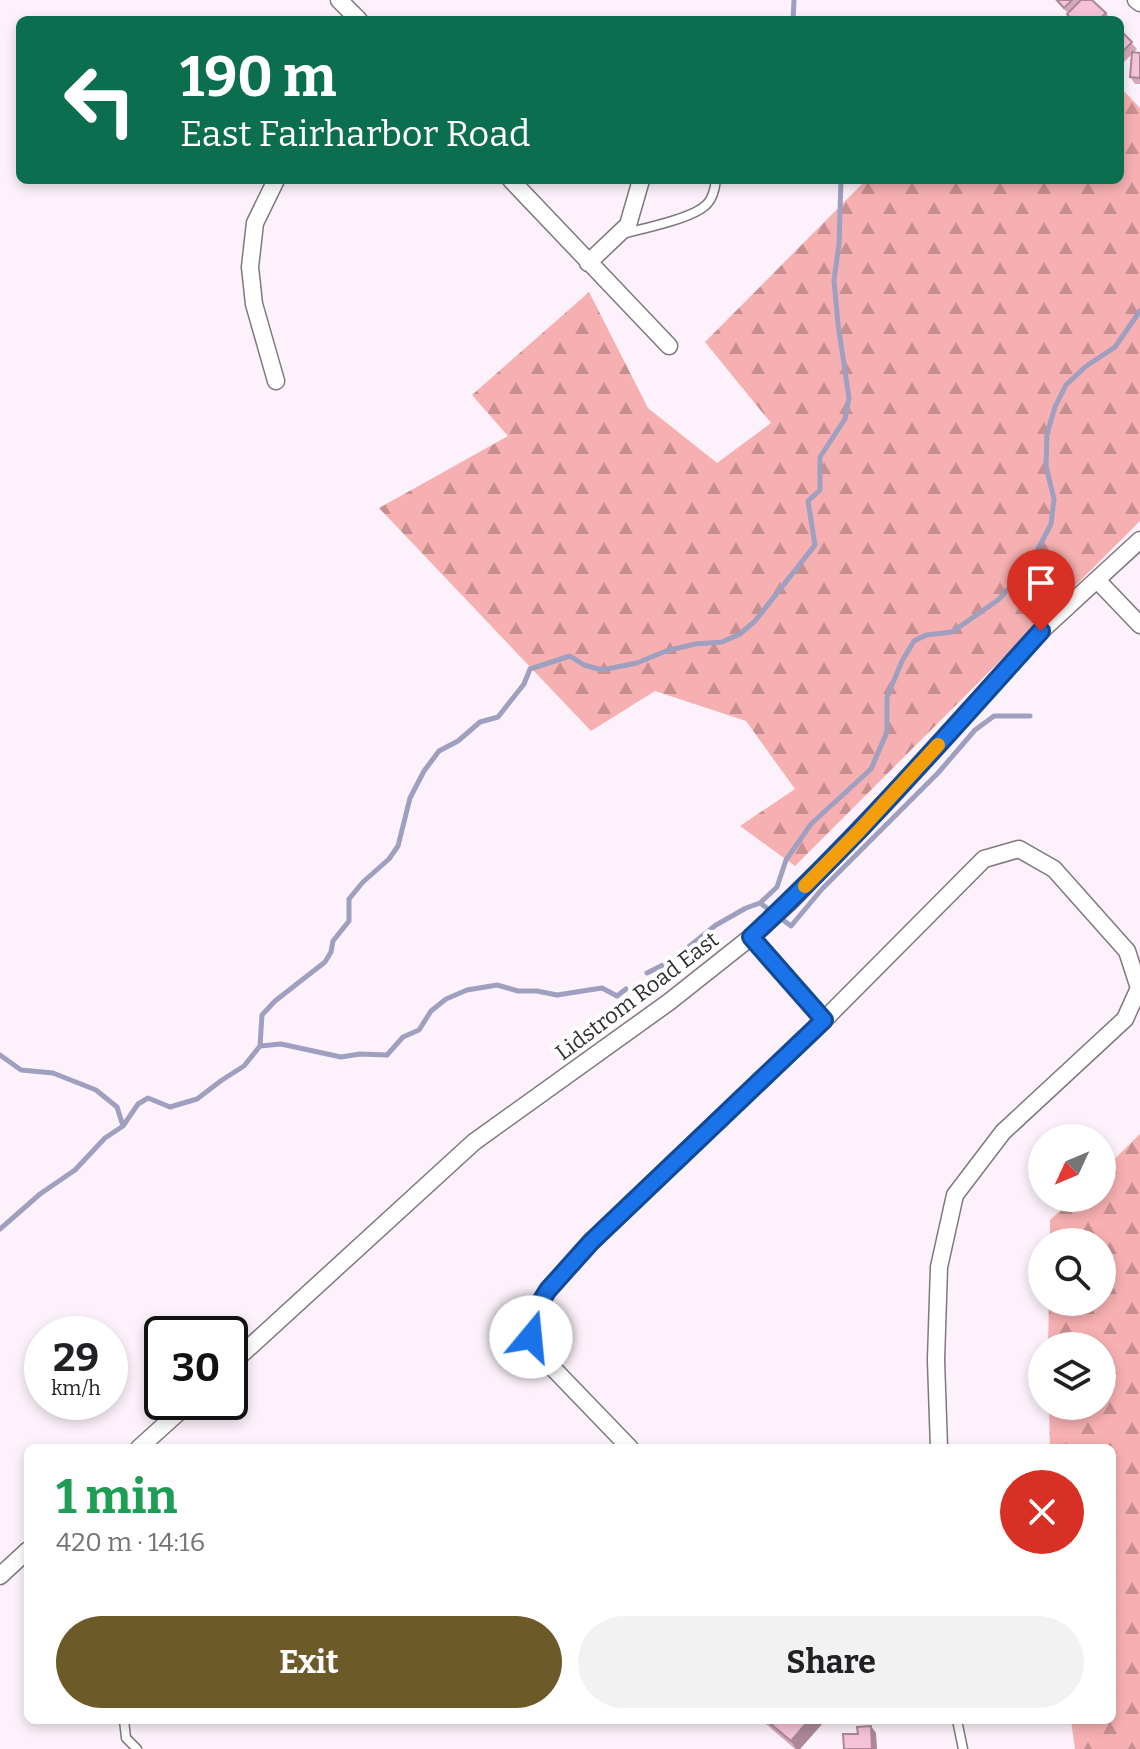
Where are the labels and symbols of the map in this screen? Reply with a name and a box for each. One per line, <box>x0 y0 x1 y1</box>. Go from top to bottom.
pin <box>1007 549 1075 631</box>
street label: Lidstrom Road East <box>550 926 724 1066</box>
north arrow <box>1028 1124 1116 1212</box>
position arrow <box>489 1295 573 1379</box>
speed limit sign: 30 <box>144 1316 248 1420</box>

